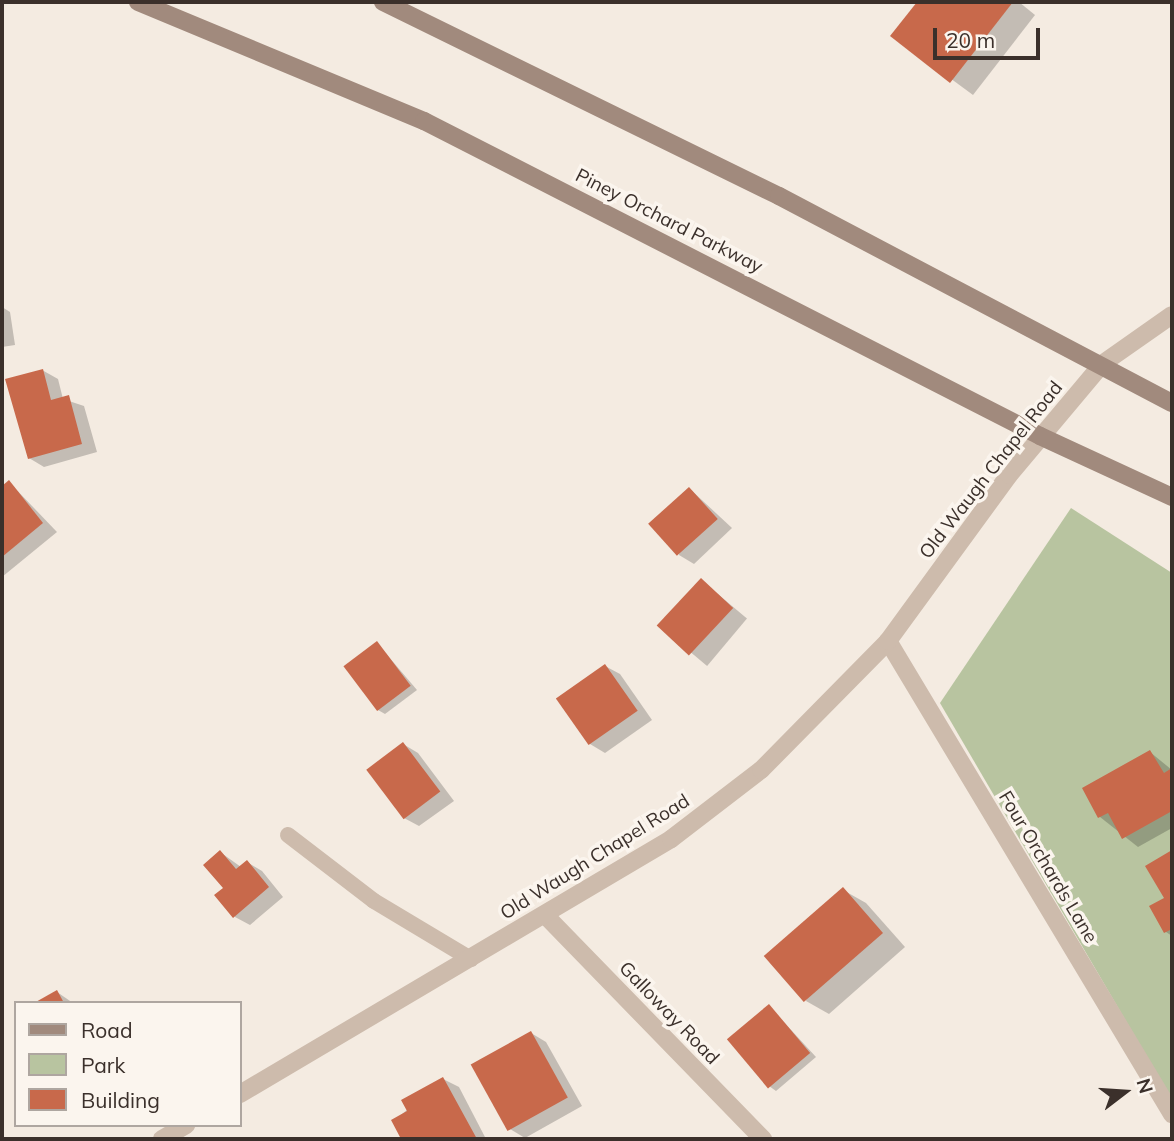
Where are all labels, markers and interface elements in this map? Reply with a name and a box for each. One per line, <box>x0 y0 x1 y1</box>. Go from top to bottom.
scale bar <box>936 14 1043 58</box>
text: 20 m <box>946 27 995 53</box>
street label: Piney Orchard Parkway <box>572 164 766 278</box>
street label: Old Waugh Chapel Road <box>915 377 1067 563</box>
street label: Four Orchards Lane <box>994 787 1102 947</box>
street label: Old Waugh Chapel Road <box>496 789 694 925</box>
street label: Galloway Road <box>614 957 724 1069</box>
legend <box>14 1001 242 1127</box>
text: Road <box>81 1017 132 1043</box>
text: Park <box>81 1052 125 1078</box>
north arrow <box>1090 1057 1160 1127</box>
text: N <box>1132 1075 1159 1096</box>
text: Building <box>81 1087 160 1113</box>

